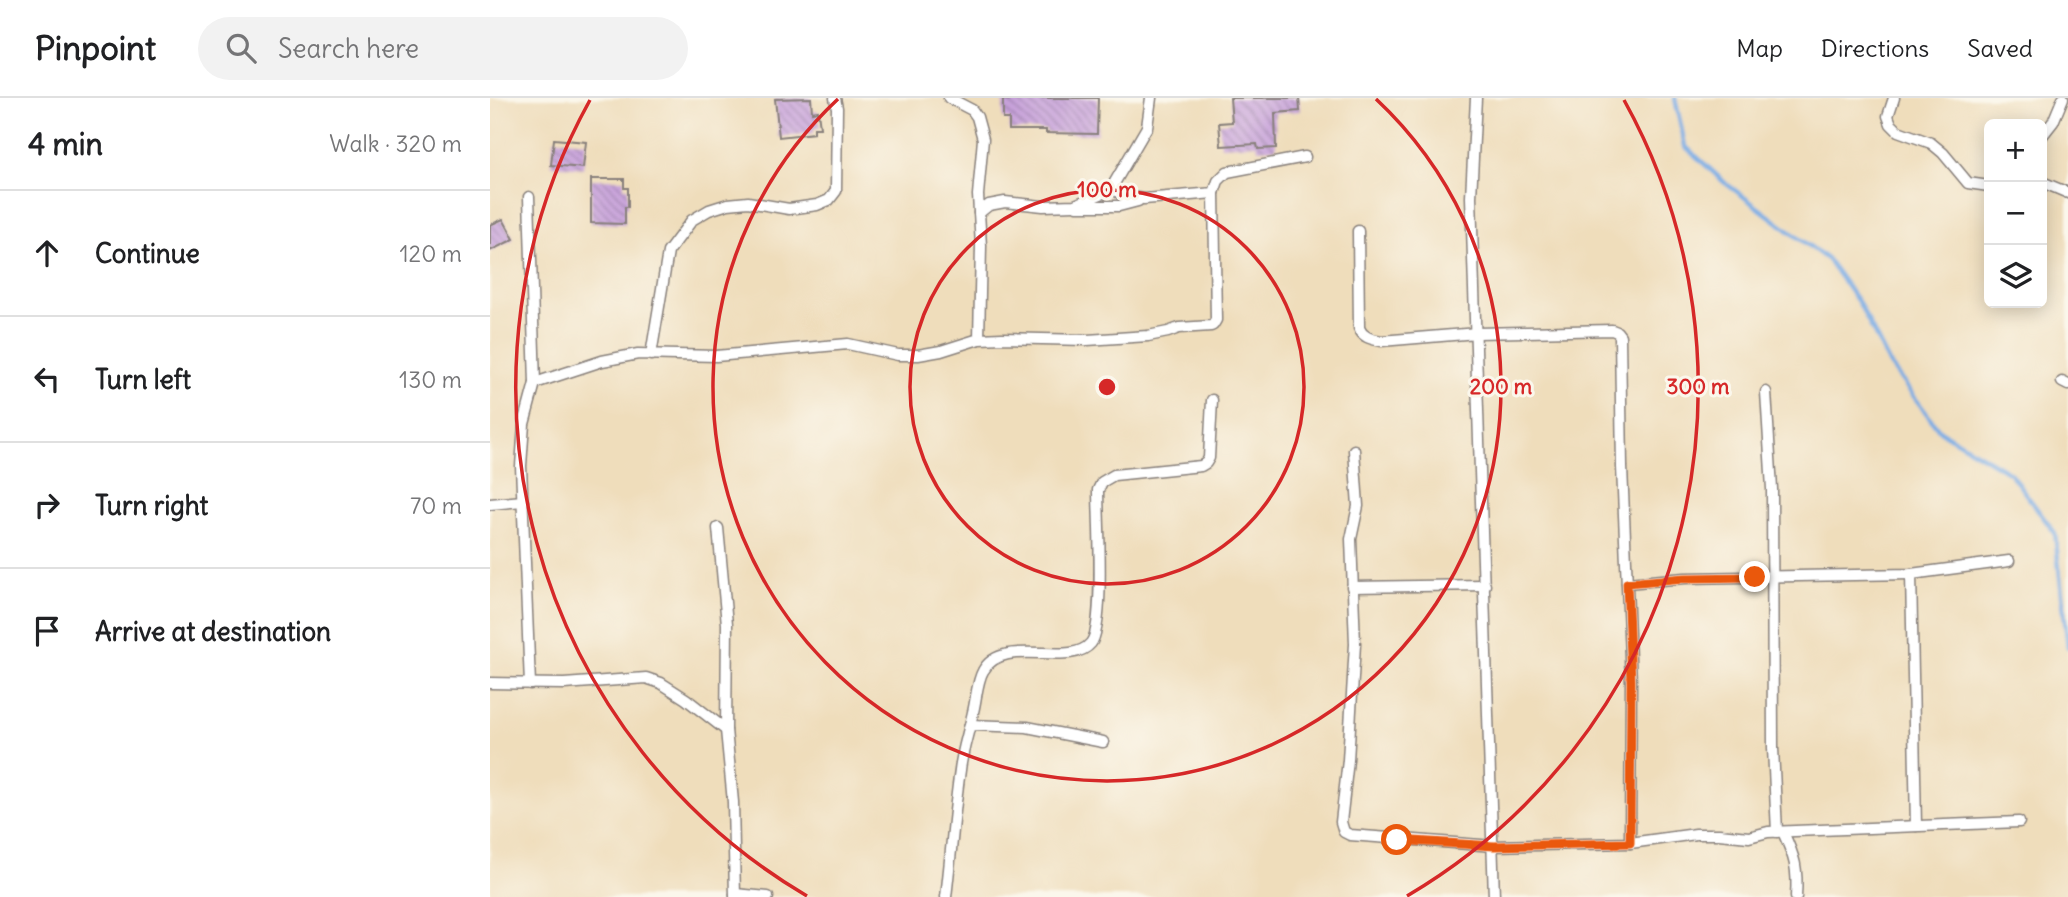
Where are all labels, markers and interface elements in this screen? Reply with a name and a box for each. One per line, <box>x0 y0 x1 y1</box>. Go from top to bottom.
search box <box>198 17 688 80</box>
text: Pinpoint <box>35 27 156 69</box>
icon: search <box>222 29 260 67</box>
text: Search here <box>278 32 419 65</box>
text: Map <box>1736 33 1783 63</box>
text: Directions <box>1821 33 1929 63</box>
text: Saved <box>1967 33 2033 63</box>
map controls <box>1984 119 2047 308</box>
button: + <box>1984 119 2047 182</box>
text: 4 min <box>28 125 103 163</box>
text: Walk · 320 m <box>329 129 462 158</box>
text: 100 m <box>1077 176 1137 203</box>
button: − <box>1984 182 2047 245</box>
icon: ahead <box>28 234 66 272</box>
text: Continue <box>95 237 200 270</box>
text: 120 m <box>399 239 462 268</box>
button: layers <box>1984 245 2047 308</box>
icon: left <box>28 360 66 398</box>
text: Turn left <box>95 363 191 396</box>
text: 130 m <box>399 365 462 394</box>
text: 200 m <box>1470 373 1533 400</box>
text: 300 m <box>1667 373 1730 400</box>
centre of rings <box>1095 375 1119 399</box>
icon: right <box>28 486 66 524</box>
text: Turn right <box>95 489 208 522</box>
text: 70 m <box>410 491 462 520</box>
route end <box>1739 561 1770 592</box>
icon: arrive <box>28 612 66 650</box>
text: Arrive at destination <box>95 615 331 648</box>
route start <box>1381 824 1412 855</box>

